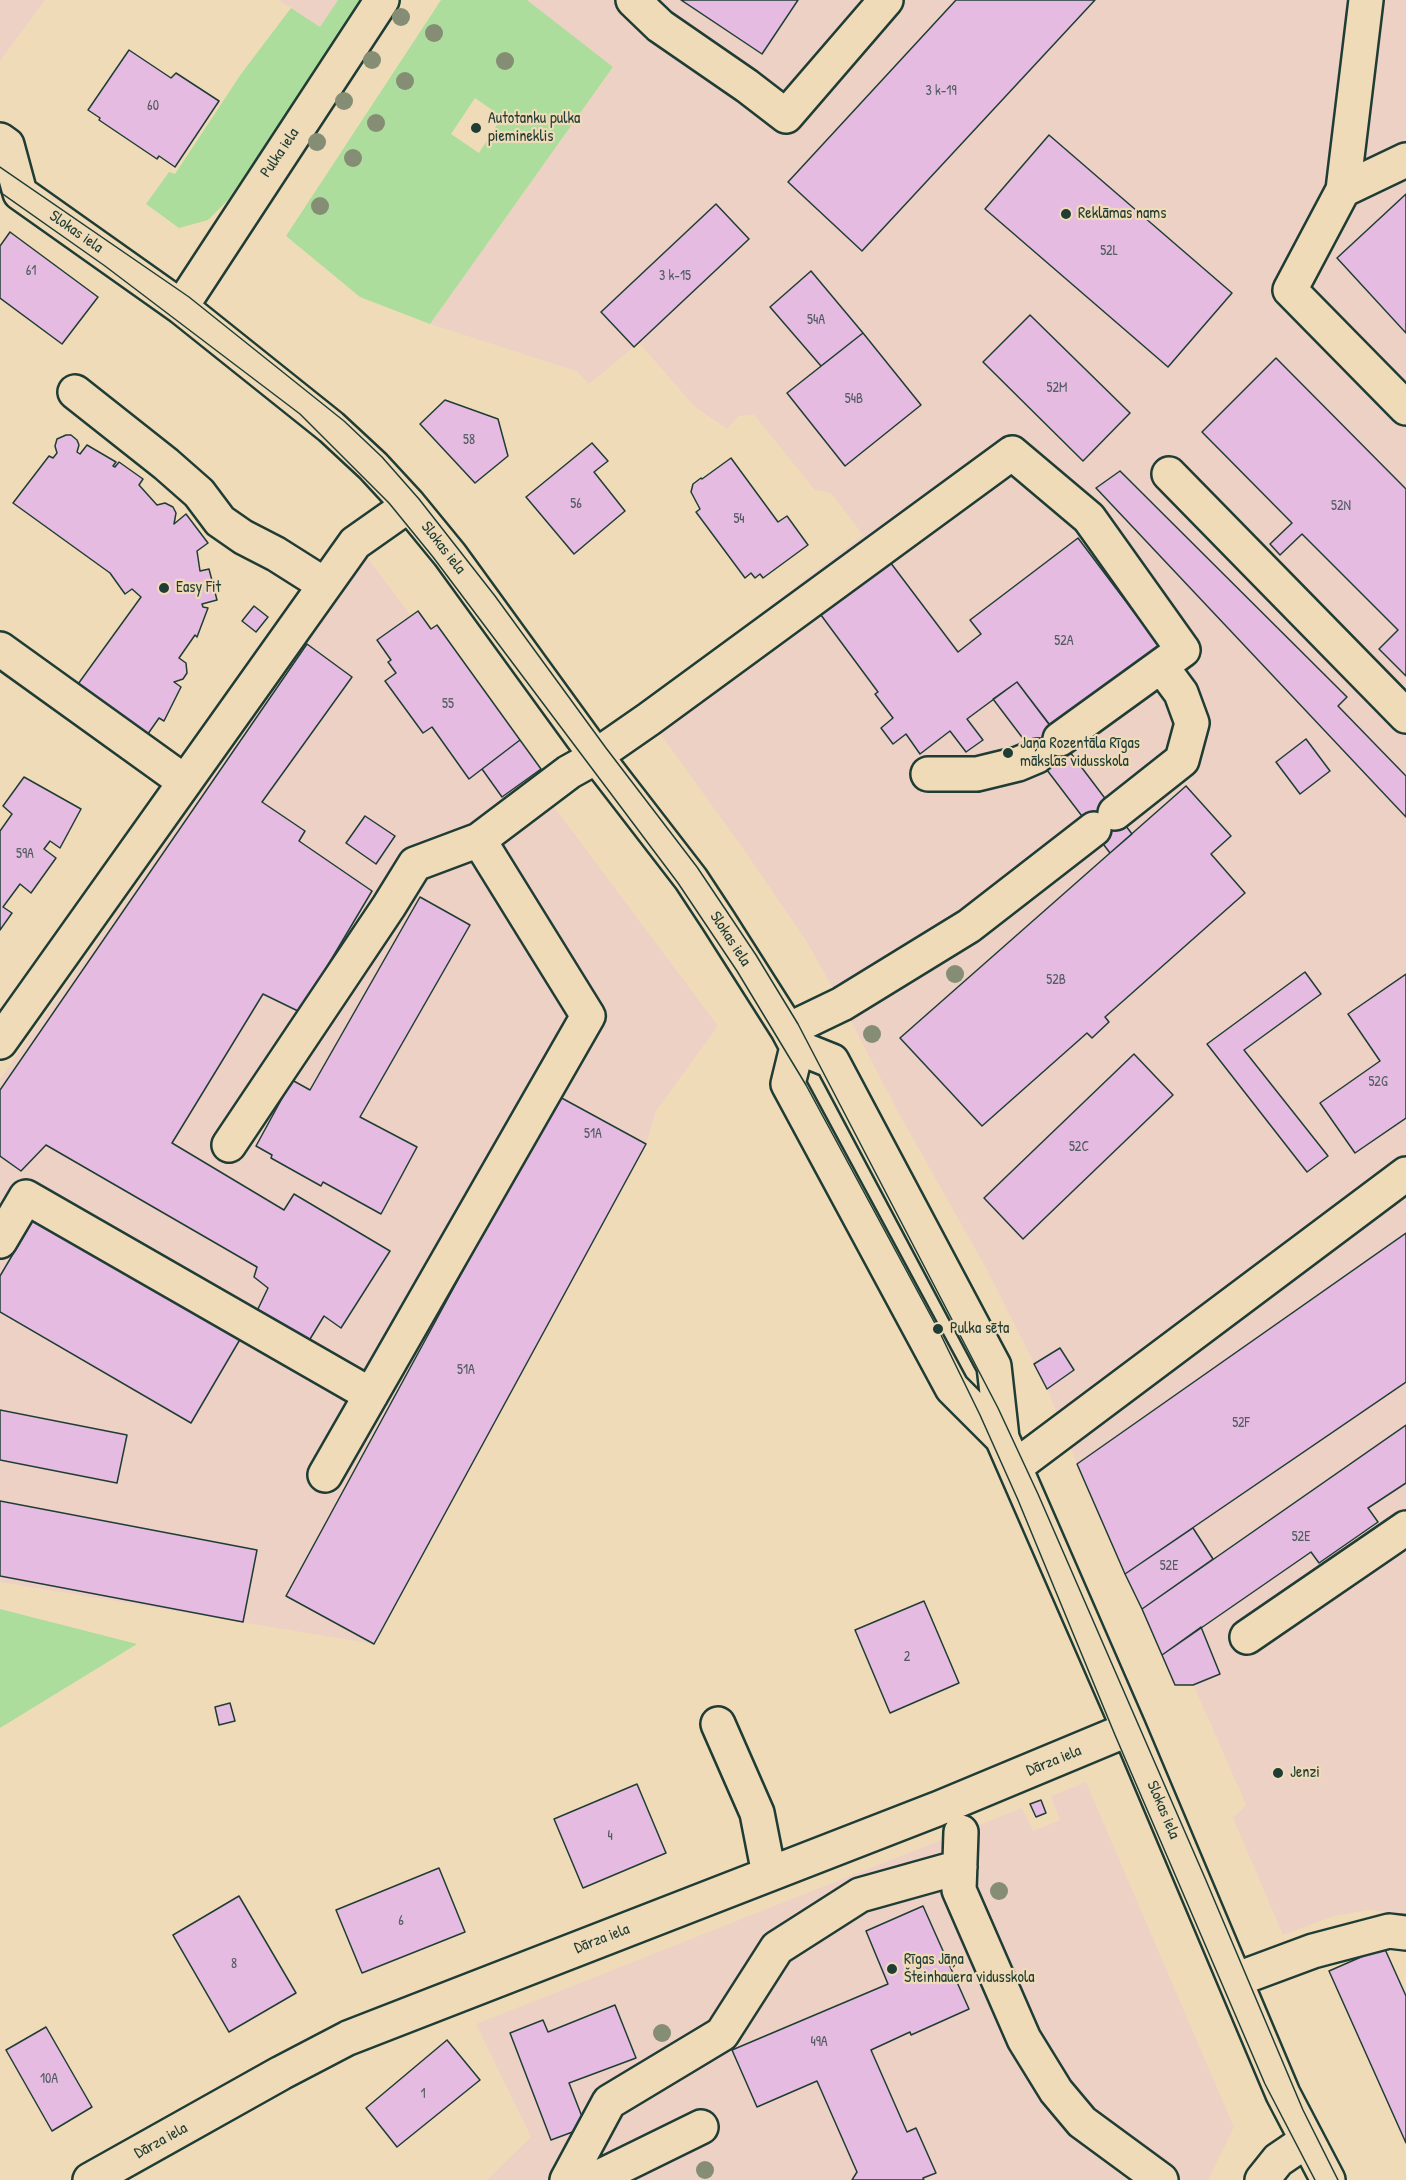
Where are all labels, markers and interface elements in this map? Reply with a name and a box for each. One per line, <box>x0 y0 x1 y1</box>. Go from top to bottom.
house number: 3 k-19 <box>925 83 957 99</box>
house number: 60 <box>147 98 159 114</box>
place label: Autotanku pulka piemineklis <box>488 109 580 147</box>
marker: Autotanku pulka piemineklis <box>469 121 483 135</box>
street label: Pulka iela <box>257 125 303 181</box>
place label: Reklāmas nams <box>1078 204 1166 224</box>
street label: Slokas iela <box>45 207 107 257</box>
marker: Reklāmas nams <box>1059 207 1073 221</box>
house number: 52L <box>1100 243 1118 259</box>
house number: 61 <box>26 263 36 279</box>
house number: 3 k-15 <box>659 268 691 284</box>
house number: 54A <box>807 312 825 328</box>
house number: 52M <box>1047 380 1067 396</box>
house number: 54B <box>845 391 863 407</box>
house number: 58 <box>463 432 475 448</box>
house number: 56 <box>570 496 582 512</box>
house number: 52N <box>1331 498 1351 514</box>
house number: 54 <box>733 511 745 527</box>
street label: Slokas iela <box>417 518 469 578</box>
place label: Easy Fit <box>176 578 221 598</box>
marker: Easy Fit <box>157 581 171 595</box>
house number: 52A <box>1054 633 1074 649</box>
house number: 55 <box>442 696 454 712</box>
place label: Jaņa Rozentāla Rīgas mākslas vidusskola <box>1020 734 1140 772</box>
marker: Jaņa Rozentāla Rīgas mākslas vidusskola <box>1001 746 1015 760</box>
house number: 59A <box>16 846 34 862</box>
street label: Slokas iela <box>705 908 755 970</box>
house number: 52B <box>1046 972 1066 988</box>
house number: 52G <box>1368 1074 1388 1090</box>
house number: 51A <box>584 1126 602 1142</box>
house number: 52C <box>1069 1139 1089 1155</box>
place label: Pulka sēta <box>950 1319 1009 1339</box>
marker: Pulka sēta <box>931 1322 945 1336</box>
house number: 51A <box>457 1362 475 1378</box>
house number: 52F <box>1232 1415 1250 1431</box>
house number: 52E <box>1292 1529 1310 1545</box>
house number: 52E <box>1160 1558 1178 1574</box>
house number: 2 <box>904 1649 910 1665</box>
street label: Dārza iela <box>1024 1741 1084 1781</box>
place label: Jenzi <box>1290 1763 1320 1783</box>
marker: Jenzi <box>1271 1766 1285 1780</box>
street label: Slokas iela <box>1142 1778 1184 1842</box>
house number: 4 <box>607 1828 613 1844</box>
house number: 6 <box>398 1913 404 1929</box>
street label: Dārza iela <box>572 1920 632 1958</box>
place label: Rīgas Jāņa Šteinhauera vidusskola <box>904 1950 1034 1988</box>
house number: 8 <box>231 1956 237 1972</box>
marker: Rīgas Jāņa Šteinhauera vidusskola <box>885 1962 899 1976</box>
house number: 49A <box>810 2034 828 2050</box>
house number: 10A <box>40 2071 58 2087</box>
house number: 1 <box>420 2086 426 2102</box>
street label: Dārza iela <box>131 2119 191 2163</box>

